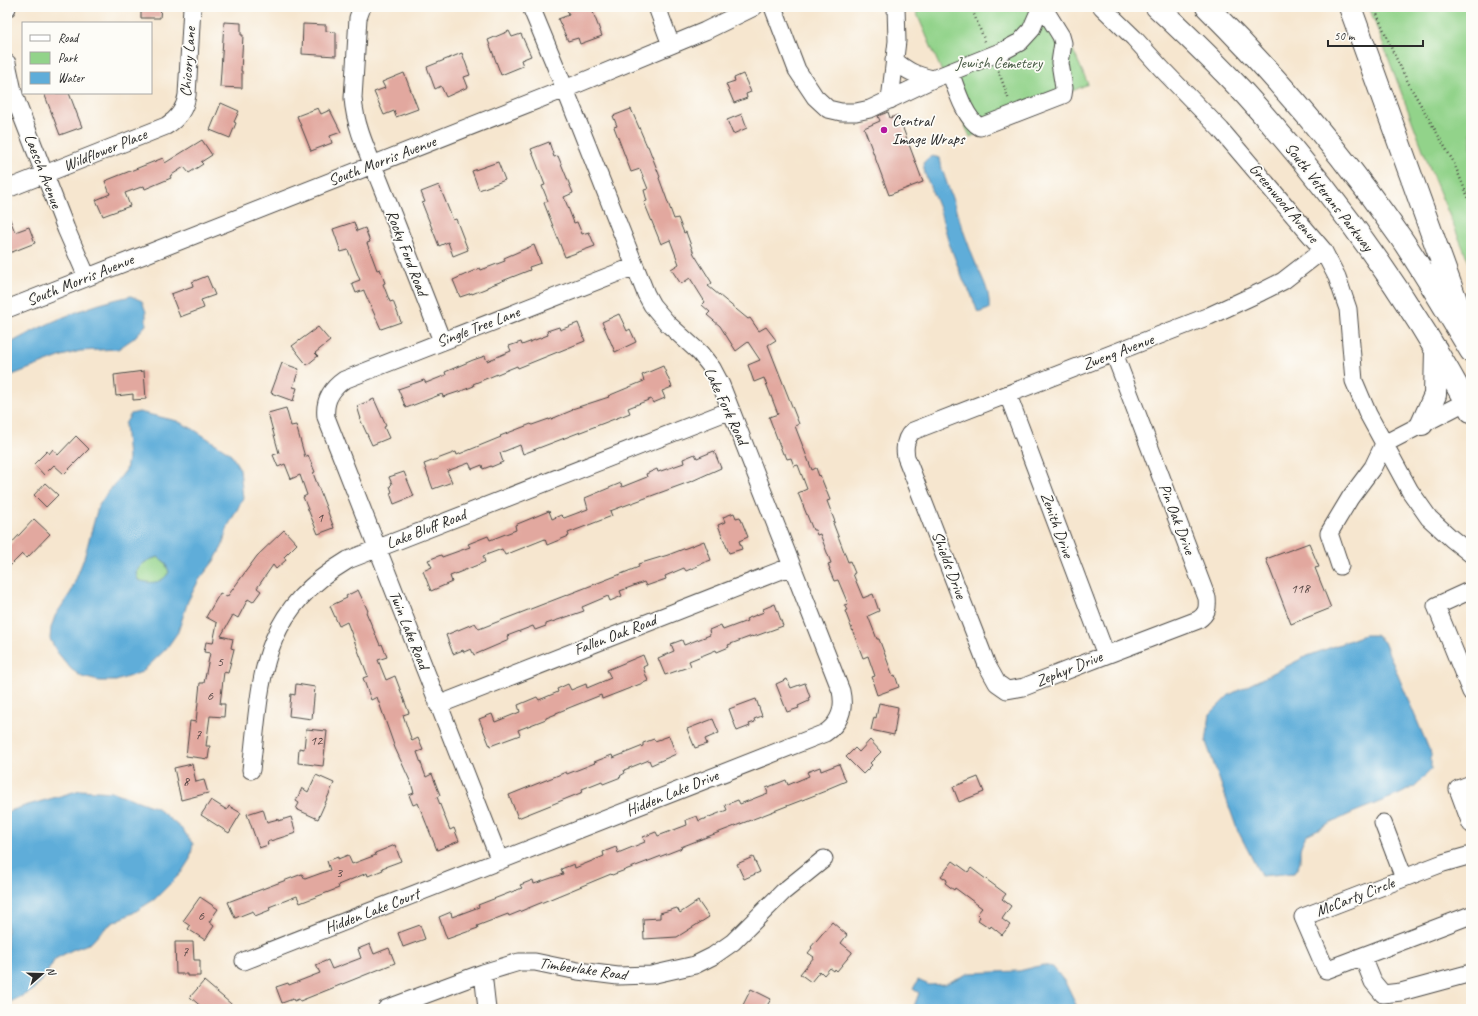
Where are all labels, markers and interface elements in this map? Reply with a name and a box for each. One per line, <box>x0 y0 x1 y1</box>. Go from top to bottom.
legend <box>22 22 152 94</box>
scale bar <box>1328 22 1423 48</box>
street label: Chicory Lane <box>176 25 201 98</box>
text: 50 m <box>1334 28 1356 44</box>
text: Road <box>58 30 80 46</box>
text: Park <box>58 50 79 66</box>
park label: Jewish Cemetery <box>955 53 1044 73</box>
text: Water <box>58 70 86 86</box>
place label: Central Image Wraps <box>892 111 966 149</box>
street label: Wildflower Place <box>60 124 151 176</box>
marker: Central Image Wraps <box>879 125 889 135</box>
street label: Laesch Avenue <box>20 131 67 213</box>
street label: South Morris Avenue <box>325 131 440 191</box>
street label: South Veterans Parkway <box>1280 139 1379 257</box>
street label: Greenwood Avenue <box>1245 159 1324 248</box>
street label: Rocky Ford Road <box>381 207 433 301</box>
street label: South Morris Avenue <box>24 249 138 311</box>
street label: Single Tree Lane <box>434 301 524 352</box>
street label: Zweng Avenue <box>1080 329 1158 375</box>
street label: Lake Fork Road <box>699 364 754 450</box>
street label: Pin Oak Drive <box>1154 481 1200 559</box>
street label: Zenith Drive <box>1036 490 1079 562</box>
street label: Lake Bluff Road <box>383 504 471 553</box>
house number: 1 <box>317 509 324 526</box>
street label: Shields Drive <box>927 528 972 603</box>
house number: 118 <box>1291 580 1311 597</box>
street label: Twin Lake Road <box>384 588 435 675</box>
street label: Fallen Oak Road <box>571 609 661 660</box>
street label: Zephyr Drive <box>1033 646 1107 691</box>
house number: 5 <box>217 653 224 670</box>
house number: 6 <box>207 687 214 704</box>
house number: 7 <box>195 726 202 743</box>
house number: 12 <box>310 732 324 749</box>
street label: Hidden Lake Drive <box>623 765 723 821</box>
house number: 8 <box>183 773 191 790</box>
house number: 3 <box>336 864 344 881</box>
street label: McCarty Circle <box>1313 872 1399 921</box>
street label: Hidden Lake Court <box>322 883 425 938</box>
house number: 6 <box>198 907 205 924</box>
house number: 7 <box>182 943 189 960</box>
street label: Timberlake Road <box>538 953 631 985</box>
north arrow <box>22 954 62 994</box>
text: N <box>44 965 60 978</box>

